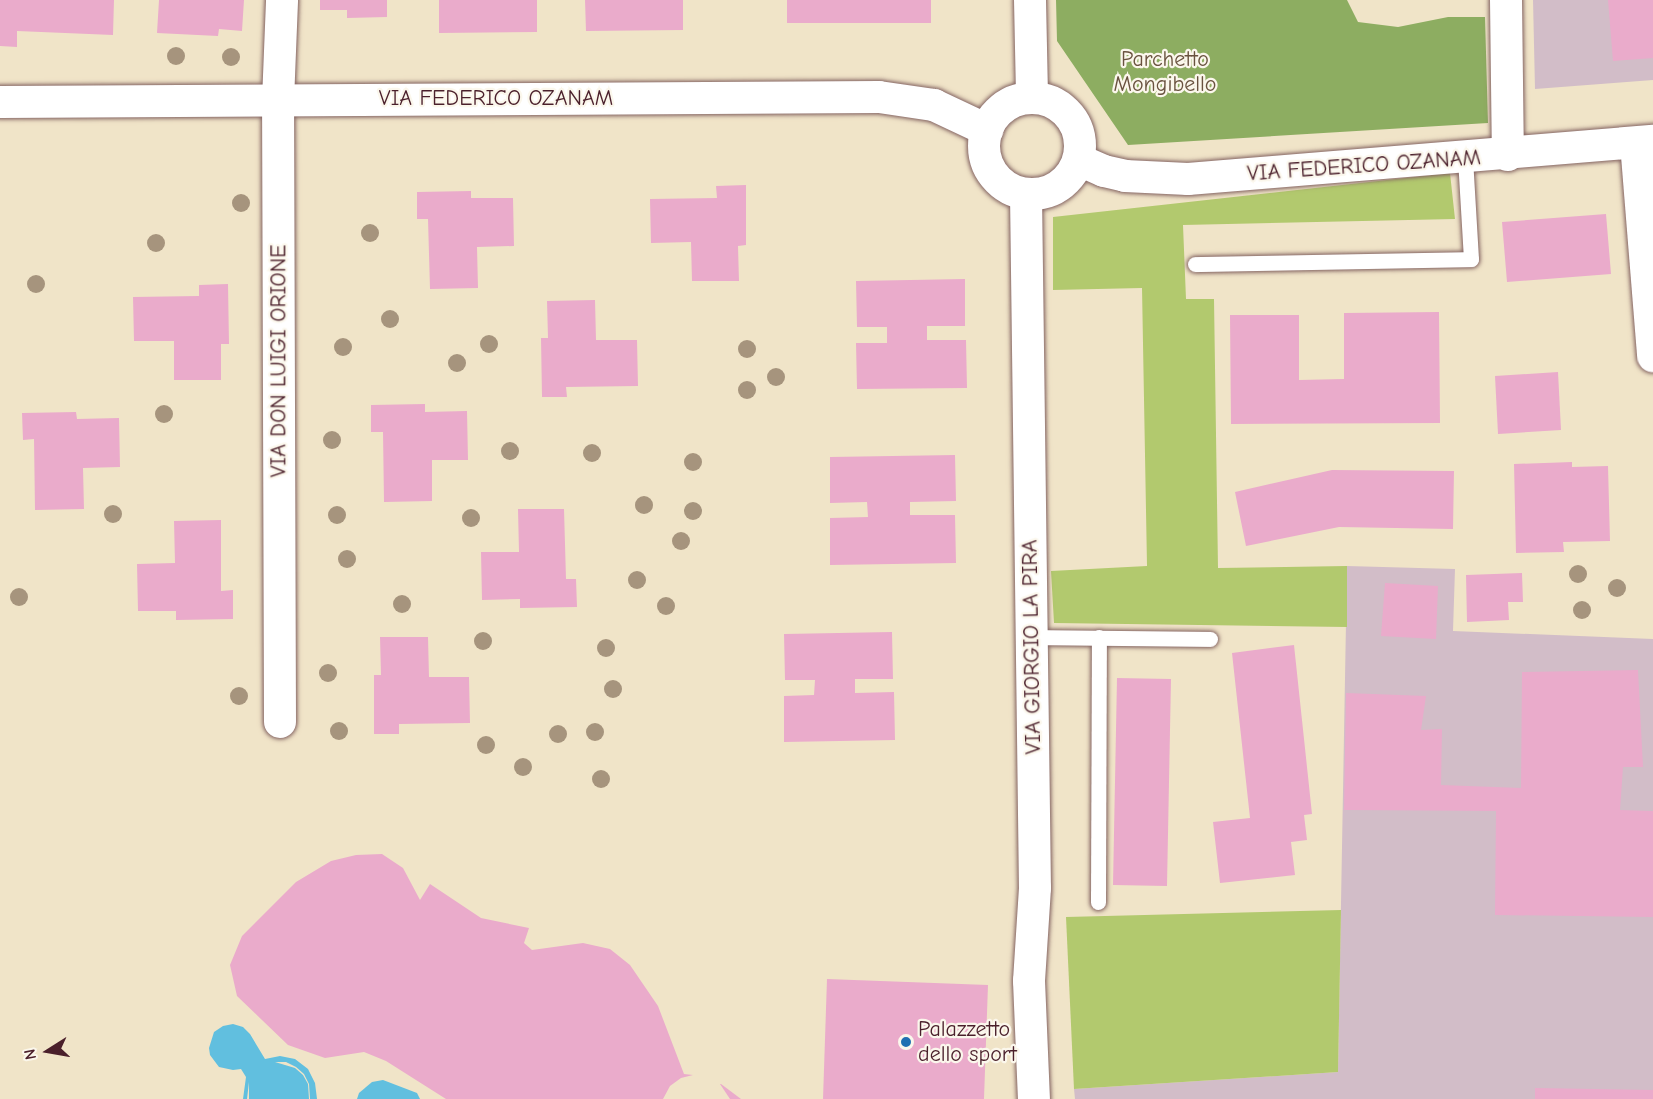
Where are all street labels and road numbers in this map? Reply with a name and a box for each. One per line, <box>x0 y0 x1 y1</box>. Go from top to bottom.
street label: VIA FEDERICO OZANAM <box>379 86 613 112</box>
street label: VIA FEDERICO OZANAM <box>1246 145 1482 187</box>
street label: VIA DON LUIGI ORIONE <box>266 245 292 477</box>
street label: VIA GIORGIO LA PIRA <box>1017 539 1047 755</box>

